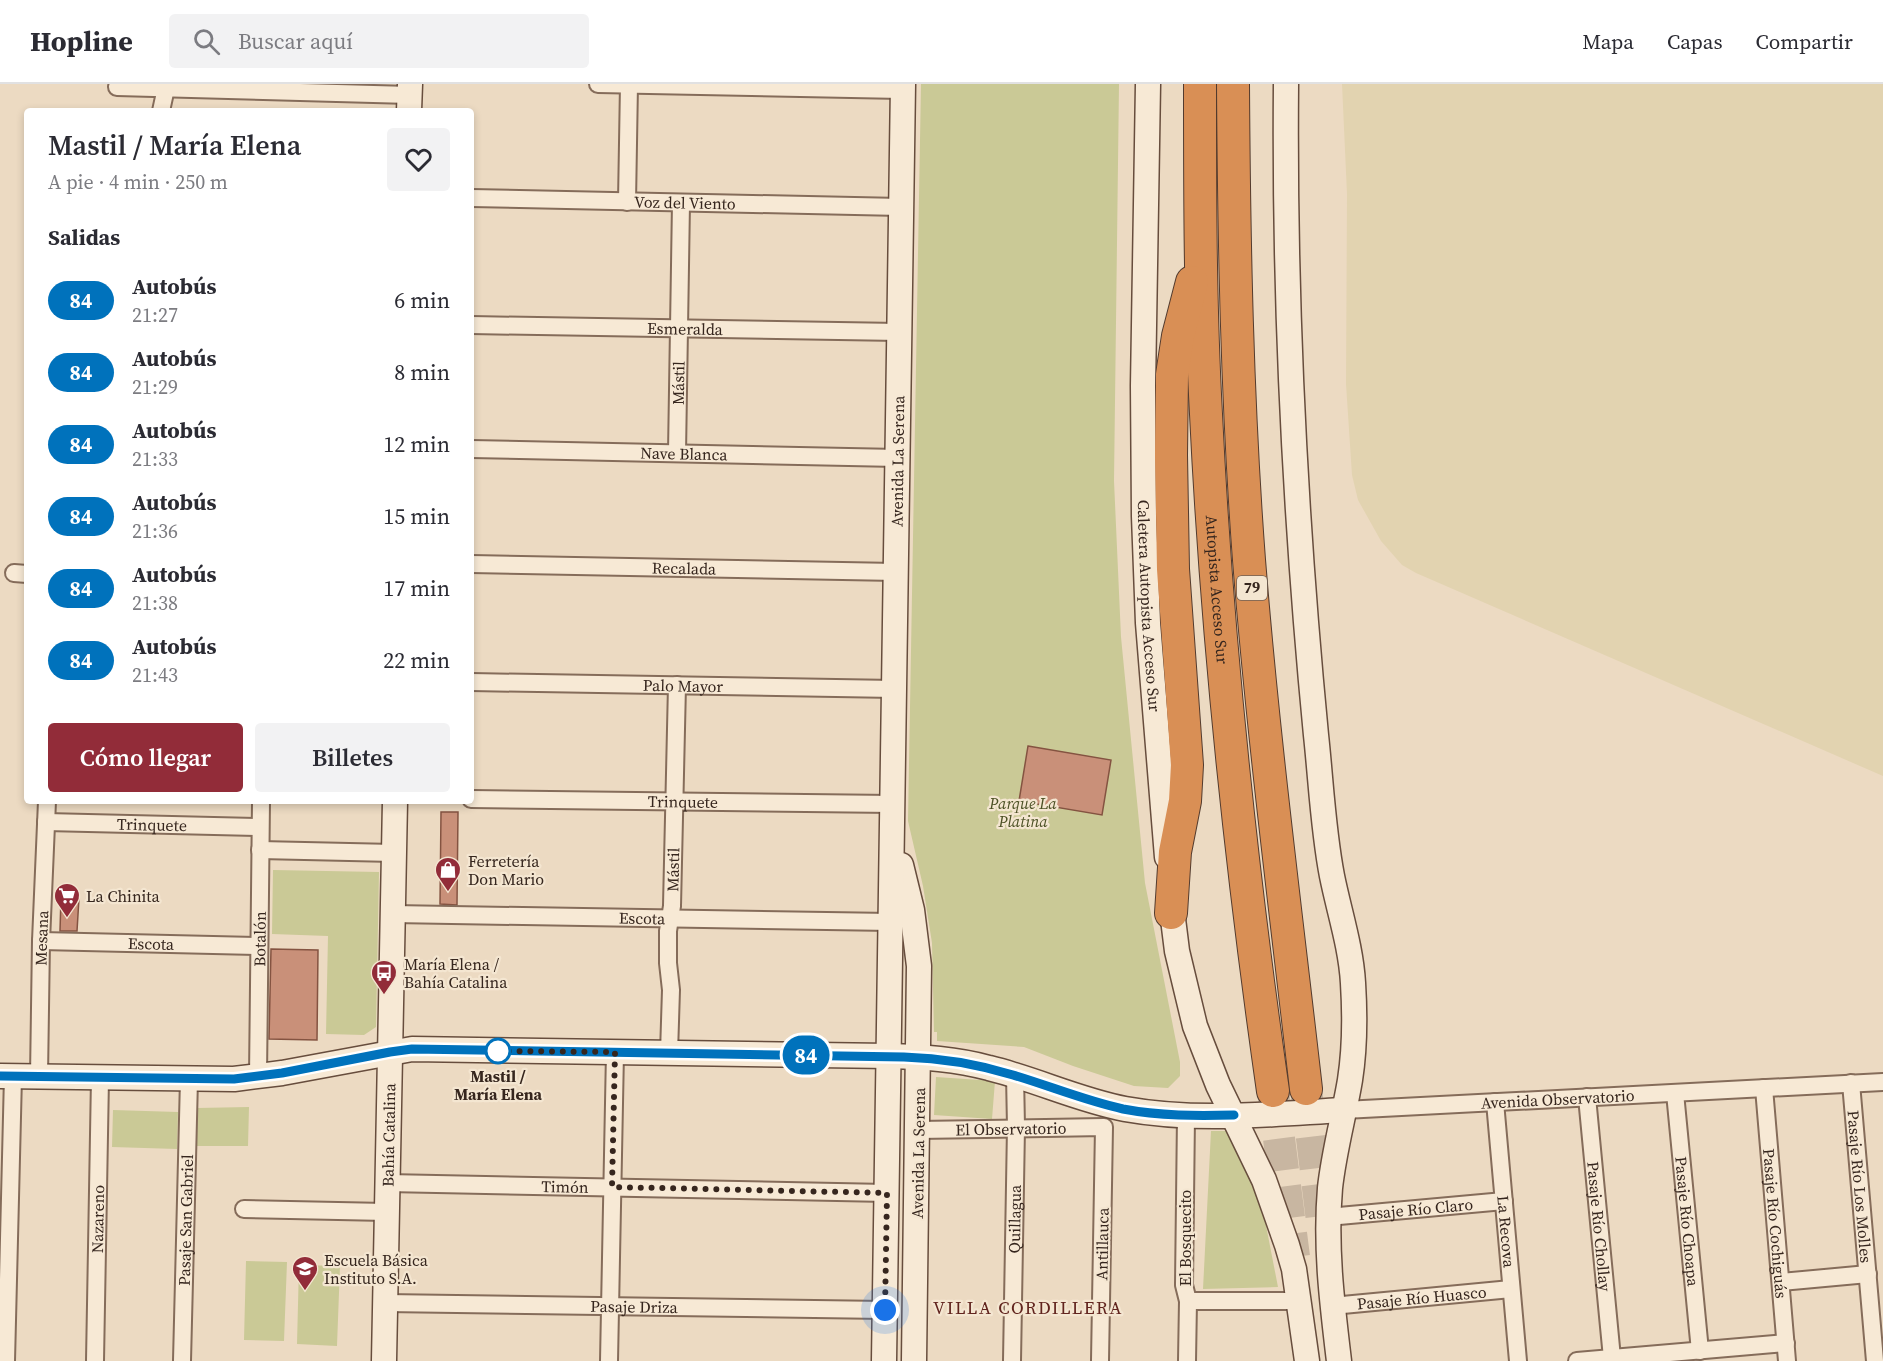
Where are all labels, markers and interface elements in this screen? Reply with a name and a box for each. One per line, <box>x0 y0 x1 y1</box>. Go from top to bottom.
search box <box>169 14 589 68</box>
text: Hopline <box>30 22 133 60</box>
icon: search <box>190 25 223 58</box>
text: Buscar aquí <box>238 26 353 56</box>
text: Mapa <box>1582 27 1634 56</box>
text: Capas <box>1667 27 1723 56</box>
text: Compartir <box>1756 27 1853 56</box>
text: Mastil / María Elena <box>48 126 301 164</box>
button: heart <box>387 128 450 191</box>
text: A pie · 4 min · 250 m <box>48 168 228 196</box>
street label: Voz del Viento <box>634 190 736 215</box>
text: Salidas <box>48 222 120 252</box>
text: Autobús <box>132 271 216 301</box>
text: 6 min <box>394 285 450 315</box>
text: 84 <box>70 286 92 315</box>
text: 21:27 <box>132 301 178 329</box>
street label: Esmeralda <box>647 317 724 340</box>
text: Autobús <box>132 343 216 373</box>
text: 8 min <box>394 357 450 387</box>
text: 84 <box>70 358 92 387</box>
street label: Mástil <box>667 361 689 405</box>
text: 21:29 <box>132 373 178 401</box>
street label: Avenida La Serena <box>885 394 909 527</box>
text: Autobús <box>132 415 216 445</box>
text: 12 min <box>383 429 450 459</box>
text: 84 <box>70 430 92 459</box>
street label: Nave Blanca <box>640 442 729 465</box>
text: 21:33 <box>132 445 178 473</box>
text: Autobús <box>132 487 216 517</box>
street label: Caletera Autopista Acceso Sur <box>1133 500 1166 713</box>
text: 15 min <box>383 501 450 531</box>
text: 84 <box>70 502 92 531</box>
street label: Autopista Acceso Sur <box>1201 514 1234 665</box>
text: 21:36 <box>132 517 178 545</box>
street label: Recalada <box>652 556 717 580</box>
text: Autobús <box>132 559 216 589</box>
text: 17 min <box>383 573 450 603</box>
text: 84 <box>70 574 92 603</box>
road number: 79 <box>1237 576 1267 600</box>
text: 21:38 <box>132 589 178 617</box>
text: Autobús <box>132 631 216 661</box>
text: 22 min <box>383 645 450 675</box>
text: 84 <box>70 646 92 675</box>
text: 21:43 <box>132 661 178 689</box>
street label: Palo Mayor <box>643 674 724 697</box>
button: Cómo llegar <box>48 723 243 792</box>
button: Billetes <box>255 723 450 792</box>
street label: Trinquete <box>648 790 718 813</box>
park label: Parque La Platina <box>988 792 1057 832</box>
street label: Trinquete <box>117 813 187 836</box>
street label: Mástil <box>661 847 684 892</box>
place label: Ferretería Don Mario <box>468 850 544 890</box>
shop icon: Ferretería Don Mario <box>433 855 463 893</box>
supermarket icon: La Chinita <box>52 881 82 919</box>
place label: La Chinita <box>86 885 161 907</box>
street label: Escota <box>619 907 666 929</box>
street label: Mesana <box>30 909 53 966</box>
street label: Botalón <box>248 911 271 967</box>
street label: Escota <box>128 932 175 955</box>
place label: María Elena / Bahía Catalina <box>404 953 508 993</box>
bus stop icon: María Elena / Bahía Catalina <box>369 958 399 996</box>
line badge: 84 <box>779 1036 833 1074</box>
marker: Mastil / María Elena <box>485 1038 511 1064</box>
text: 84 <box>795 1041 817 1070</box>
place label: Mastil / María Elena <box>454 1065 543 1105</box>
street label: Bahía Catalina <box>376 1082 400 1187</box>
street label: Avenida Observatorio <box>1480 1084 1635 1114</box>
street label: Avenida La Serena <box>906 1086 930 1219</box>
street label: Pasaje Río Los Molles <box>1842 1109 1877 1264</box>
street label: El Observatorio <box>955 1117 1067 1140</box>
street label: Pasaje Río Cochiguás <box>1758 1148 1793 1299</box>
street label: Pasaje San Gabriel <box>173 1154 198 1286</box>
street label: Pasaje Río Choapa <box>1670 1155 1705 1288</box>
street label: Pasaje Río Chollay <box>1582 1160 1617 1293</box>
street label: Timón <box>541 1175 589 1198</box>
street label: Nazareno <box>86 1184 109 1253</box>
street label: Quillagua <box>1003 1184 1026 1253</box>
street label: El Bosquecito <box>1174 1189 1196 1286</box>
street label: Pasaje Río Claro <box>1357 1193 1474 1225</box>
street label: La Recova <box>1492 1194 1521 1269</box>
street label: Antillauca <box>1090 1207 1114 1281</box>
place label: Escuela Básica Instituto S.A. <box>324 1249 429 1289</box>
school or university icon: Escuela Básica Instituto S.A. <box>290 1254 320 1292</box>
street label: Pasaje Río Huasco <box>1356 1280 1488 1315</box>
street label: Pasaje Driza <box>590 1295 679 1318</box>
your location <box>870 1295 900 1325</box>
district label: VILLA CORDILLERA <box>933 1295 1123 1320</box>

